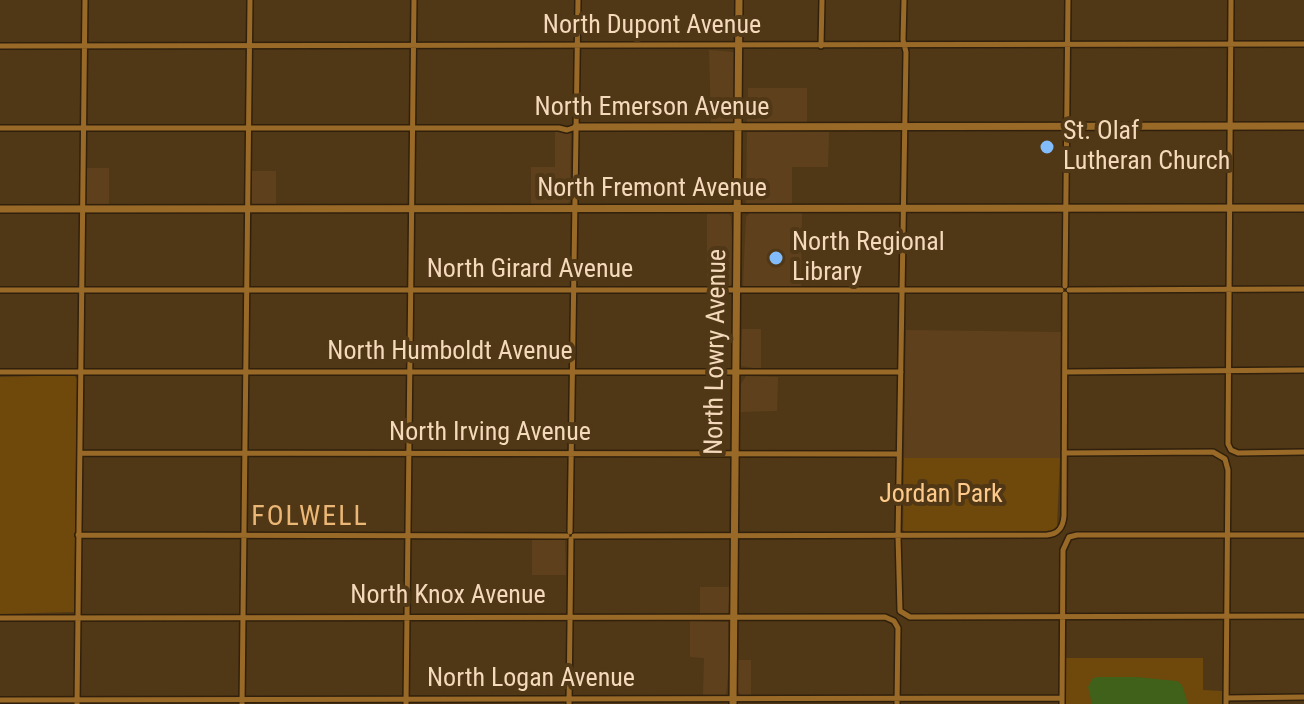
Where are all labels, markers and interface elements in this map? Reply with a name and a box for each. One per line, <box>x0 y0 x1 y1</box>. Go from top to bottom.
street label: North Dupont Avenue <box>543 10 761 42</box>
street label: North Emerson Avenue <box>535 92 769 124</box>
place label: St. Olaf Lutheran Church <box>1063 116 1230 178</box>
marker: St. Olaf Lutheran Church <box>1038 138 1056 156</box>
street label: North Fremont Avenue <box>537 173 767 205</box>
place label: North Regional Library <box>792 227 945 288</box>
street label: North Lowry Avenue <box>700 249 734 455</box>
marker: North Regional Library <box>767 249 785 267</box>
street label: North Girard Avenue <box>427 254 633 286</box>
street label: North Humboldt Avenue <box>327 336 573 368</box>
street label: North Irving Avenue <box>389 417 591 449</box>
park label: Jordan Park <box>879 479 1003 511</box>
district label: FOLWELL <box>251 501 369 535</box>
street label: North Knox Avenue <box>350 580 546 612</box>
street label: North Logan Avenue <box>427 663 635 695</box>

